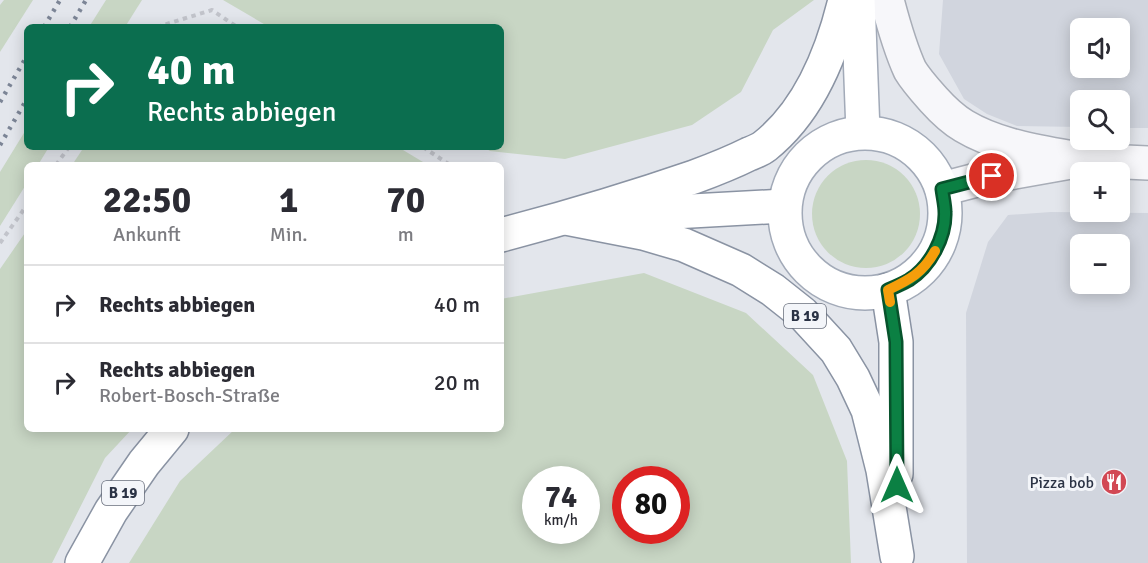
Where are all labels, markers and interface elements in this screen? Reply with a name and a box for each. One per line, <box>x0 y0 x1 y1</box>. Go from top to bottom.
map controls <box>1070 18 1130 294</box>
button: sound <box>1070 18 1130 78</box>
text: 40 m <box>147 45 236 96</box>
icon: right <box>48 48 126 126</box>
button: search <box>1070 90 1130 150</box>
text: Rechts abbiegen <box>147 96 337 129</box>
pin <box>966 150 1017 201</box>
icon: arrive <box>975 159 1008 192</box>
button: + <box>1070 162 1130 222</box>
text: 22:50 <box>103 178 191 223</box>
text: 1 <box>279 178 298 223</box>
text: 70 <box>386 178 425 223</box>
text: Ankunft <box>113 222 181 247</box>
text: Min. <box>270 222 308 247</box>
text: m <box>398 222 414 247</box>
button: − <box>1070 234 1130 294</box>
icon: right <box>48 288 81 321</box>
text: Rechts abbiegen <box>99 291 255 318</box>
text: 40 m <box>434 291 480 318</box>
road number: B 19 <box>784 304 826 328</box>
text: Rechts abbiegen <box>99 356 255 383</box>
icon: right <box>48 366 81 399</box>
text: 20 m <box>434 369 480 396</box>
text: Robert-Bosch-Straße <box>99 383 280 408</box>
position arrow <box>865 453 929 517</box>
speed limit sign: 80 <box>612 466 690 544</box>
restaurant icon: Pizza bob <box>1099 467 1129 497</box>
place label: Pizza bob <box>1029 473 1094 493</box>
text: 74 <box>545 479 577 516</box>
road number: B 19 <box>102 481 144 505</box>
text: km/h <box>544 511 578 529</box>

